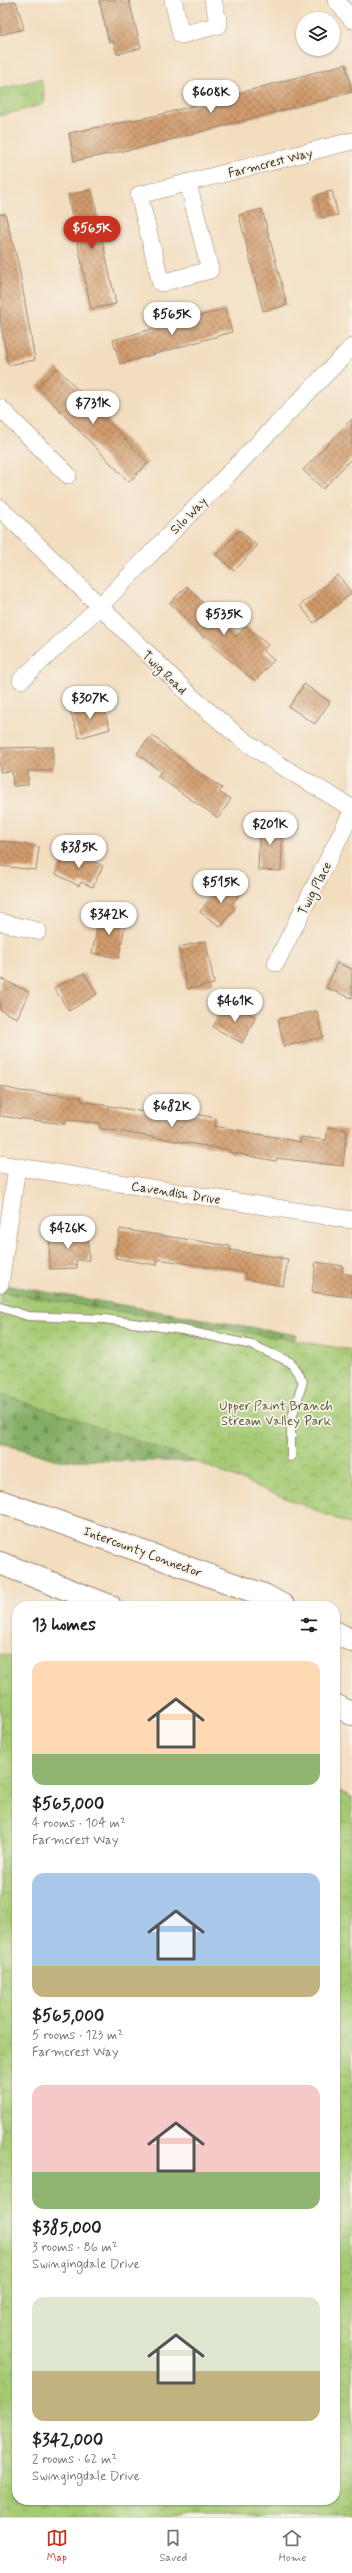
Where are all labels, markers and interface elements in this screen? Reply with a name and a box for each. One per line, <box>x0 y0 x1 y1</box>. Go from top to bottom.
map controls <box>296 12 340 56</box>
button: layers <box>296 12 340 56</box>
pin: $608K <box>183 80 239 114</box>
text: $608K <box>192 84 230 101</box>
street label: Farmcrest Way <box>226 145 315 182</box>
pin: $565K <box>64 216 120 250</box>
text: $565K <box>72 220 112 237</box>
pin: $565K <box>144 302 200 336</box>
text: $565K <box>152 306 192 323</box>
pin: $731K <box>65 391 121 425</box>
text: $731K <box>75 395 111 412</box>
street label: Silo Way <box>167 494 211 538</box>
pin: $535K <box>196 602 252 636</box>
text: $535K <box>205 606 243 623</box>
street label: Twig Road <box>137 647 190 699</box>
pin: $307K <box>62 686 118 720</box>
text: $307K <box>71 690 109 707</box>
pin: $201K <box>242 812 298 846</box>
text: $201K <box>252 816 288 833</box>
pin: $385K <box>51 835 107 869</box>
text: $385K <box>60 839 98 856</box>
street label: Twig Place <box>295 859 337 919</box>
pin: $515K <box>193 870 249 904</box>
text: $515K <box>202 874 240 891</box>
pin: $342K <box>81 902 137 936</box>
text: $342K <box>90 906 128 923</box>
pin: $461K <box>207 989 263 1023</box>
text: $461K <box>217 993 253 1010</box>
pin: $682K <box>144 1094 200 1128</box>
text: $682K <box>153 1098 191 1115</box>
street label: Cavendish Drive <box>130 1178 222 1209</box>
pin: $426K <box>40 1216 96 1250</box>
text: $426K <box>49 1220 87 1237</box>
park label: Upper Paint Branch Stream Valley Park <box>219 1398 333 1430</box>
street label: Intercounty Connector <box>81 1523 205 1582</box>
text: 13 homes <box>32 1614 96 1636</box>
icon: filters <box>298 1614 320 1636</box>
icon: home <box>140 1687 212 1759</box>
text: $565,000 <box>32 1793 104 1815</box>
text: 4 rooms · 104 m² <box>32 1815 126 1832</box>
text: Farmcrest Way <box>32 1832 118 1849</box>
icon: home <box>140 1899 212 1971</box>
text: $565,000 <box>32 2005 104 2027</box>
text: 5 rooms · 123 m² <box>32 2027 123 2044</box>
text: Farmcrest Way <box>32 2044 118 2061</box>
icon: home <box>140 2111 212 2183</box>
text: $385,000 <box>32 2217 102 2239</box>
text: 3 rooms · 86 m² <box>32 2239 118 2256</box>
text: Swingingdale Drive <box>32 2256 140 2273</box>
icon: home <box>140 2323 212 2395</box>
text: $342,000 <box>32 2429 103 2451</box>
text: 2 rooms · 62 m² <box>32 2451 117 2468</box>
text: Swingingdale Drive <box>32 2468 140 2485</box>
tab: Map <box>46 2527 68 2565</box>
tab: Saved <box>159 2527 187 2565</box>
tab: Home <box>279 2527 306 2565</box>

